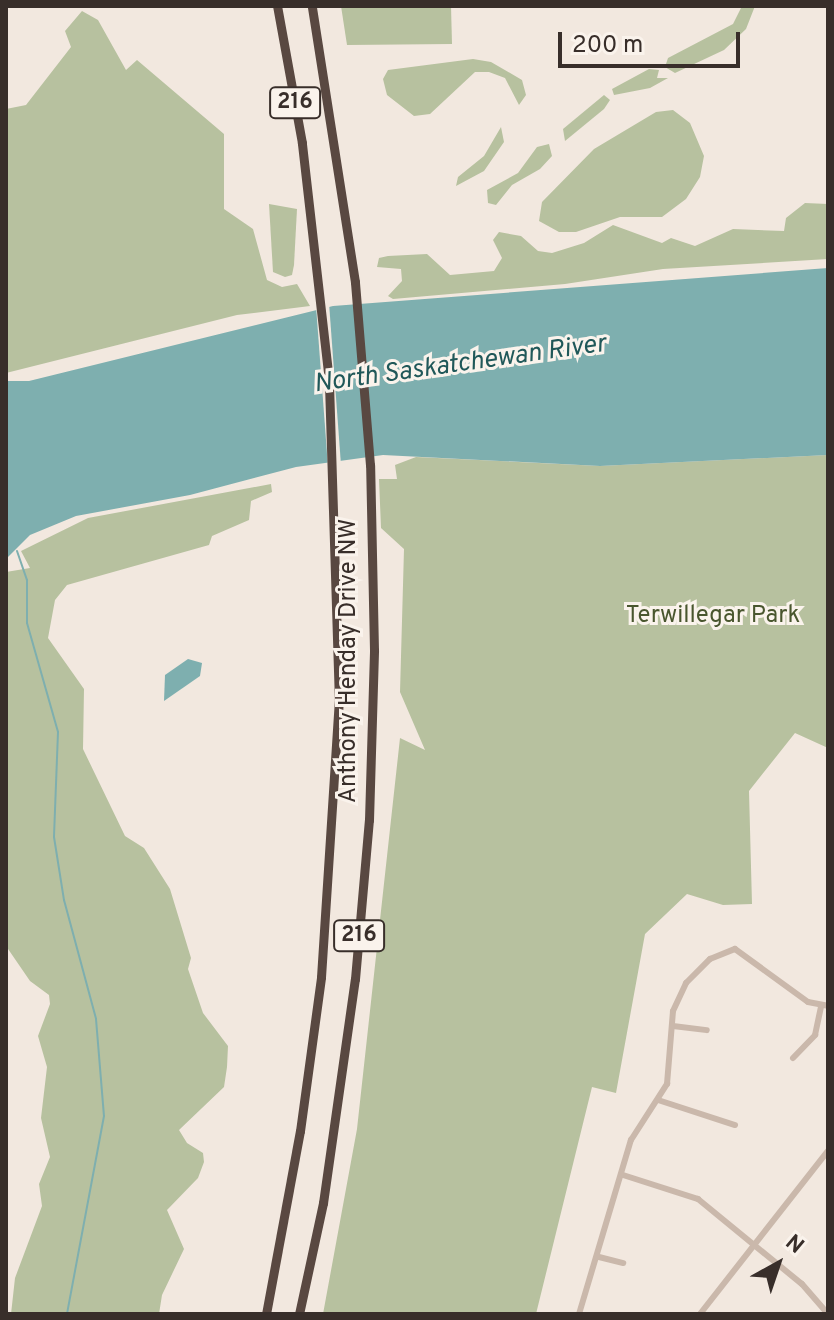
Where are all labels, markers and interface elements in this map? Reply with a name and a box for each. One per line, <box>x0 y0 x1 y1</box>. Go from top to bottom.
scale bar <box>562 16 744 66</box>
text: 200 m <box>572 31 643 61</box>
road number: 216 <box>269 85 321 121</box>
water label: North Saskatchewan River <box>312 329 608 401</box>
street label: Anthony Henday Drive NW <box>336 519 364 803</box>
park label: Terwillegar Park <box>626 603 800 631</box>
road number: 216 <box>333 918 385 954</box>
north arrow <box>738 1224 818 1304</box>
text: N <box>779 1230 808 1261</box>

